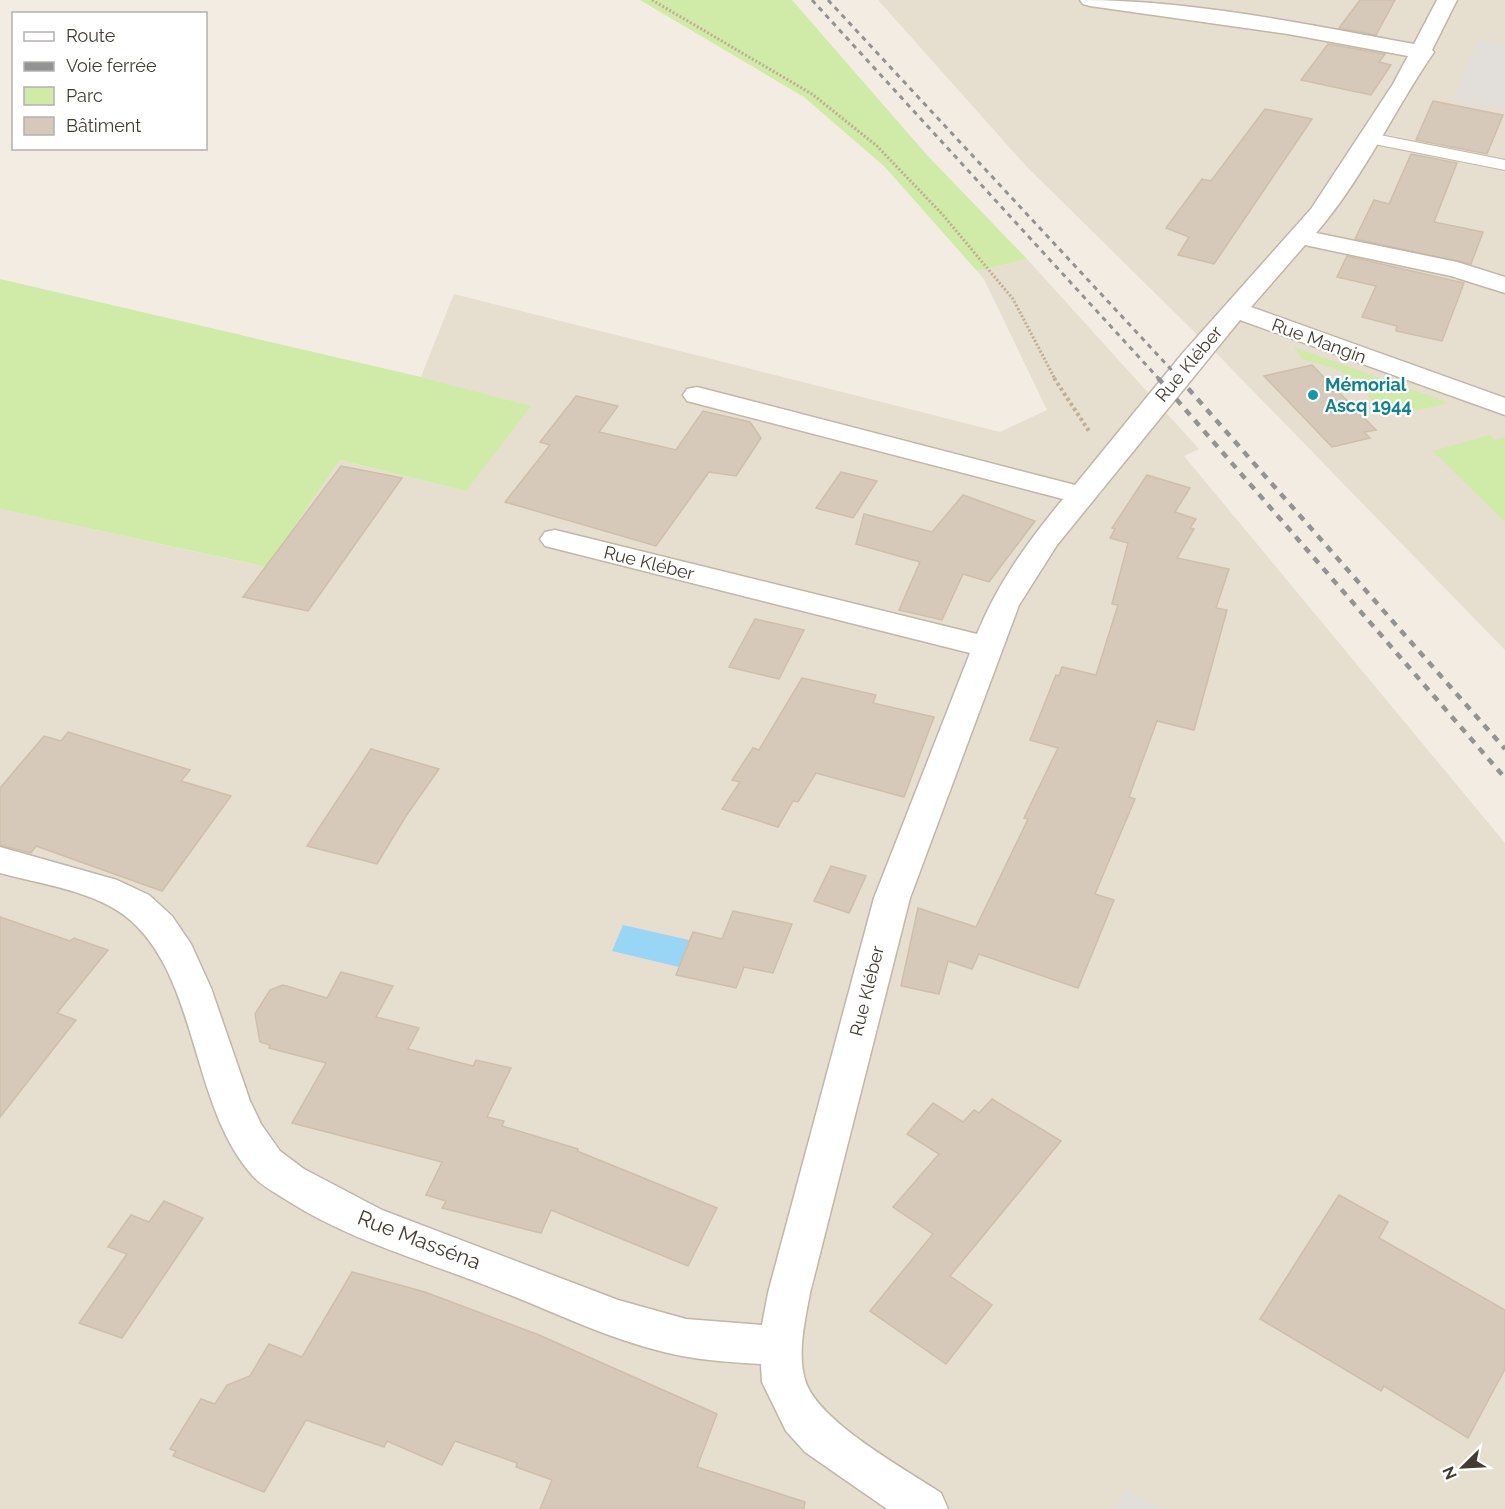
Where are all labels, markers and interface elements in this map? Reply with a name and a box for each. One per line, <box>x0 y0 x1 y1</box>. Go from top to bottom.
legend <box>12 12 207 150</box>
text: Route <box>66 25 116 46</box>
text: Voie ferrée <box>66 55 157 76</box>
text: Parc <box>66 85 103 106</box>
text: Bâtiment <box>66 115 141 136</box>
street label: Rue Mangin <box>1269 314 1369 367</box>
street label: Rue Kléber <box>1151 321 1227 406</box>
place label: Mémorial Ascq 1944 <box>1325 374 1412 416</box>
marker: Mémorial Ascq 1944 <box>1306 388 1320 402</box>
street label: Rue Kléber <box>602 541 697 584</box>
street label: Rue Kléber <box>845 943 888 1038</box>
street label: Rue Masséna <box>354 1205 484 1274</box>
north arrow <box>1433 1437 1493 1497</box>
text: N <box>1439 1463 1461 1482</box>

